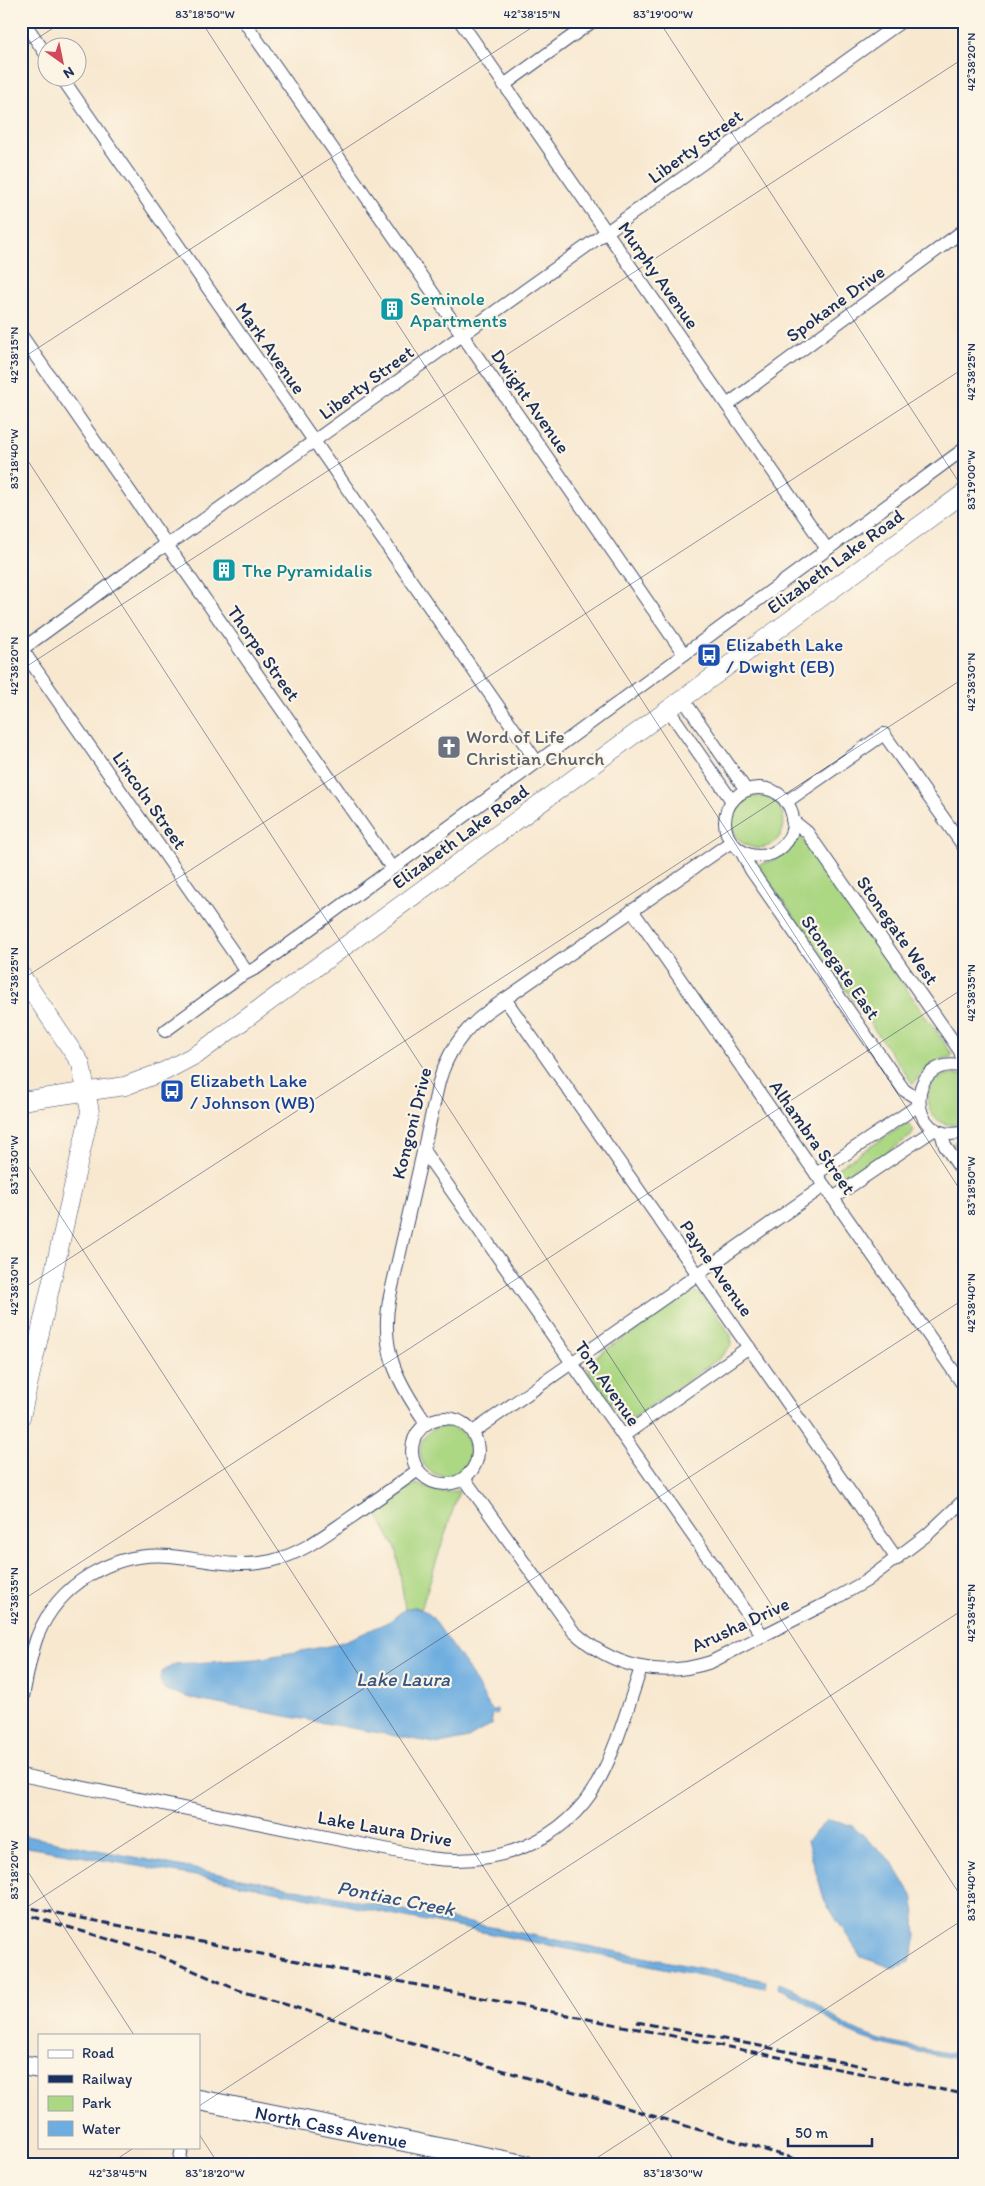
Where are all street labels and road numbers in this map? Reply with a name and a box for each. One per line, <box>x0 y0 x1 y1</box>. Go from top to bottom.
street label: Liberty Street <box>643 104 747 188</box>
street label: Murphy Avenue <box>613 217 704 333</box>
street label: Spokane Drive <box>781 260 889 347</box>
street label: Mark Avenue <box>231 298 311 399</box>
street label: Liberty Street <box>314 340 418 424</box>
street label: Dwight Avenue <box>486 345 575 458</box>
street label: Elizabeth Lake Road <box>762 504 909 619</box>
street label: Thorpe Street <box>222 601 305 706</box>
street label: Lincoln Street <box>107 747 192 854</box>
street label: Elizabeth Lake Road <box>387 779 534 894</box>
street label: Stonegate West <box>852 871 944 989</box>
street label: Stonegate East <box>796 911 885 1024</box>
street label: Kongoni Drive <box>386 1065 436 1181</box>
street label: Alhambra Street <box>765 1076 861 1199</box>
street label: Payne Avenue <box>675 1216 758 1321</box>
street label: Tom Avenue <box>570 1336 645 1430</box>
street label: Arusha Drive <box>688 1592 793 1657</box>
street label: Lake Laura Drive <box>316 1805 454 1852</box>
street label: North Cass Avenue <box>253 2101 409 2153</box>

